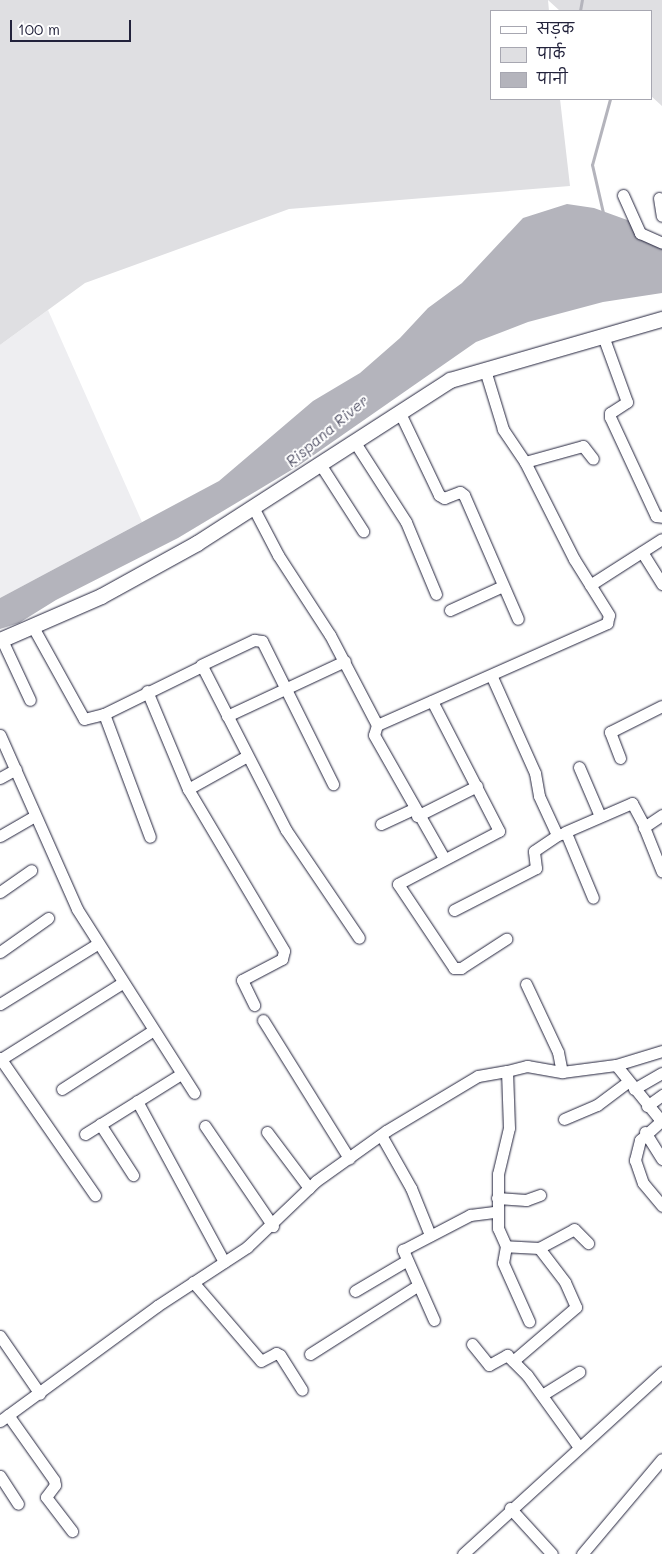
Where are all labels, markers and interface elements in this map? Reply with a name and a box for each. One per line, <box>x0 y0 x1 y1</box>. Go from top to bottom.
scale bar <box>12 10 134 42</box>
legend <box>490 10 652 100</box>
text: सड़क <box>537 18 574 38</box>
text: 100 m <box>18 19 60 39</box>
text: पार्क <box>537 43 565 63</box>
text: पानी <box>537 68 568 88</box>
water label: Rispana River <box>282 391 372 471</box>

